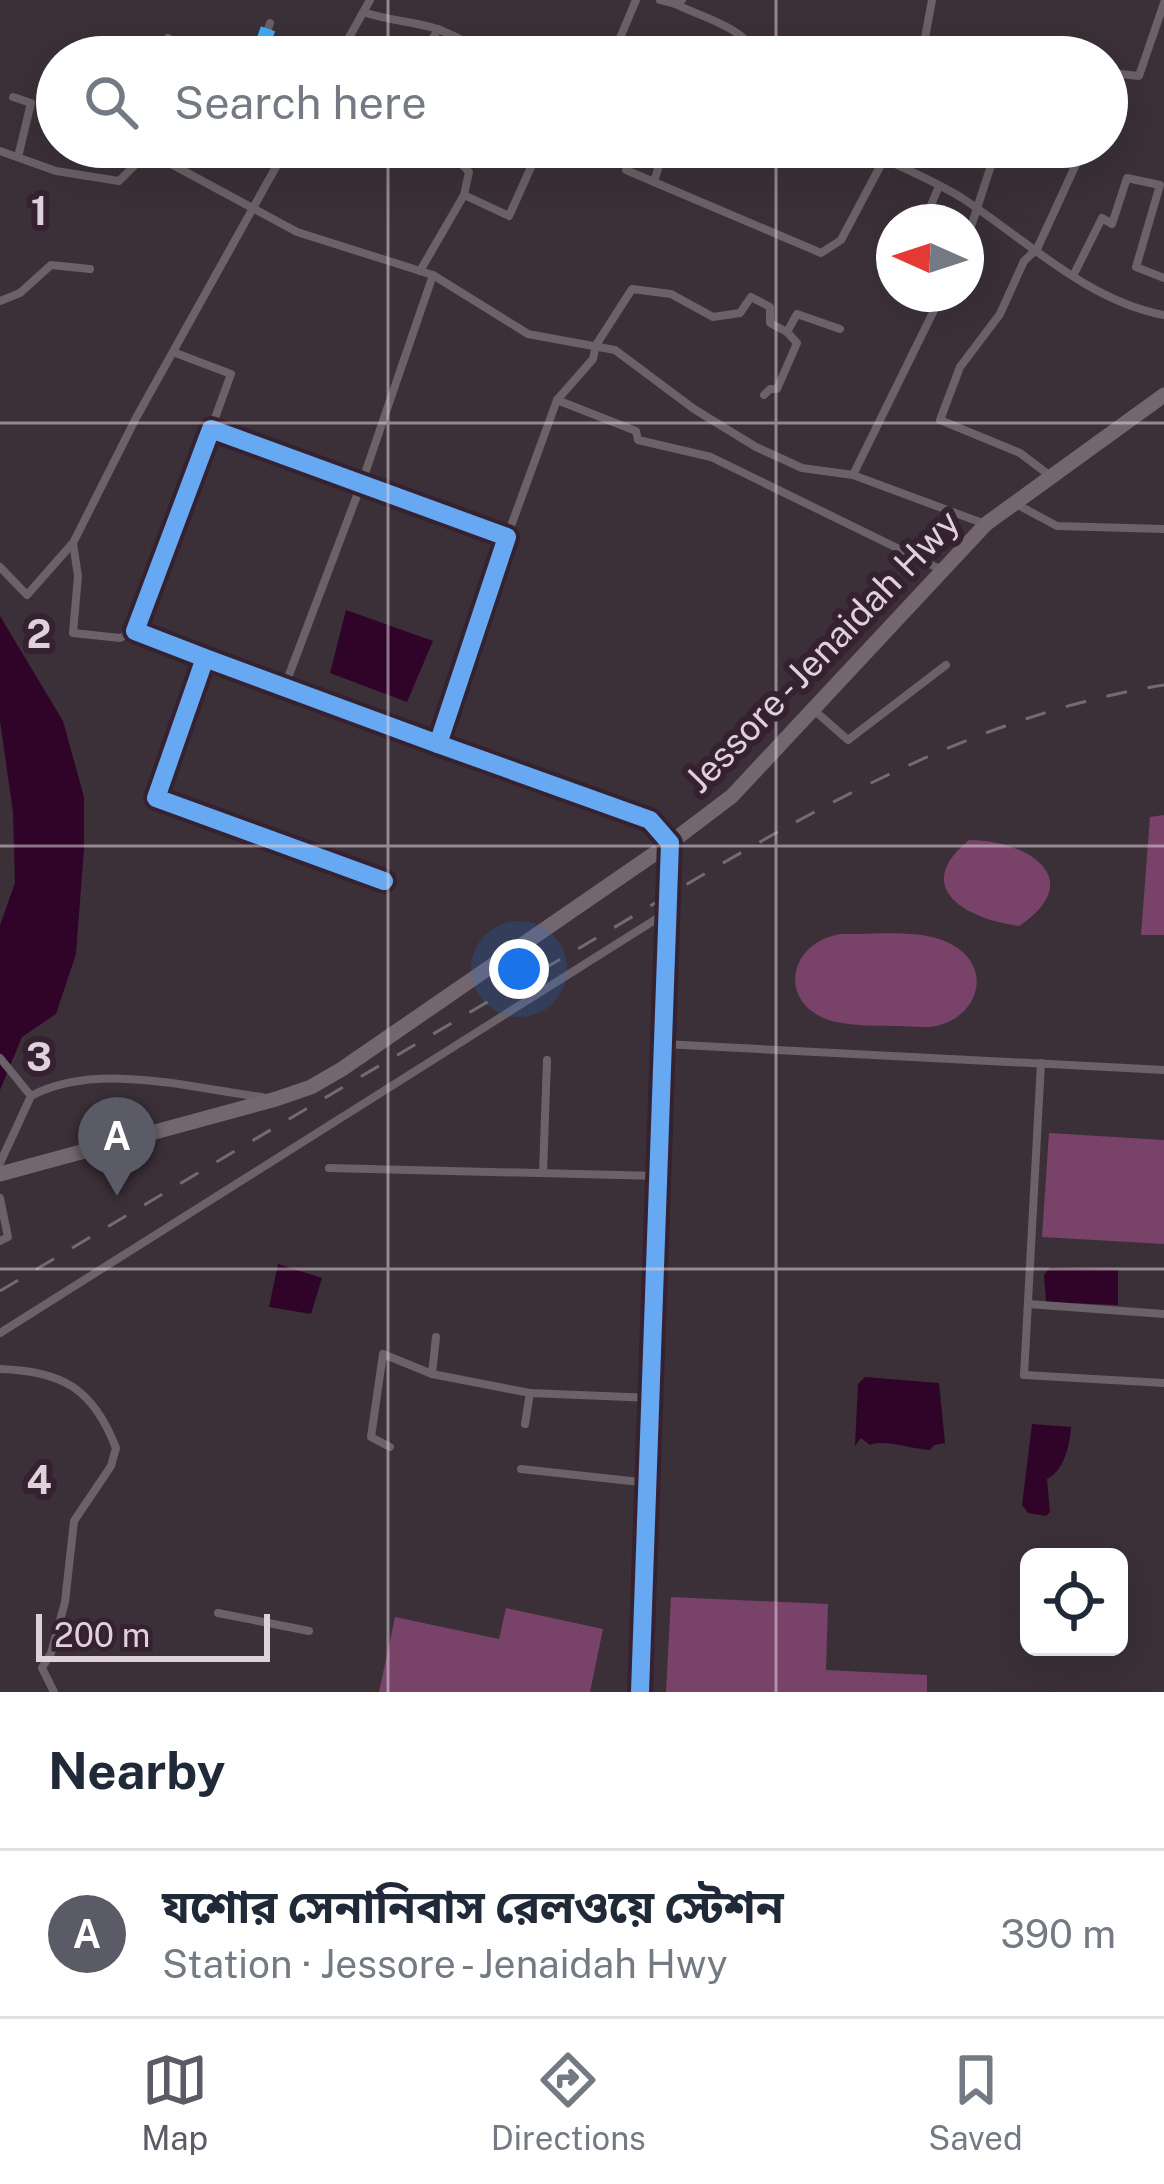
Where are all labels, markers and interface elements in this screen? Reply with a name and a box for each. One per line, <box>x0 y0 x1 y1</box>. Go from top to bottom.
search box <box>36 36 1128 168</box>
icon: search <box>78 69 144 135</box>
text: Search here <box>174 76 427 129</box>
text: 1 <box>31 188 47 234</box>
north arrow <box>876 204 984 312</box>
street label: Jessore - Jenaidah Hwy <box>676 501 968 801</box>
text: 2 <box>27 611 51 657</box>
your location <box>489 939 549 999</box>
text: 3 <box>26 1034 52 1080</box>
pin: A <box>78 1097 156 1196</box>
text: 4 <box>26 1457 52 1503</box>
map controls <box>1020 1548 1128 1656</box>
button: locate <box>1020 1548 1128 1656</box>
scale bar <box>36 1608 270 1661</box>
text: 200 m <box>54 1616 150 1654</box>
text: Nearby <box>48 1741 225 1800</box>
text: যশোর সেনানিবাস রেলওয়ে স্টেশন <box>162 1880 784 1933</box>
text: A <box>73 1911 101 1957</box>
text: 390 m <box>1001 1911 1116 1957</box>
text: Station · Jessore - Jenaidah Hwy <box>162 1941 728 1987</box>
tab: Map <box>141 2047 208 2157</box>
tab: Directions <box>491 2047 646 2157</box>
tab: Saved <box>928 2047 1023 2157</box>

